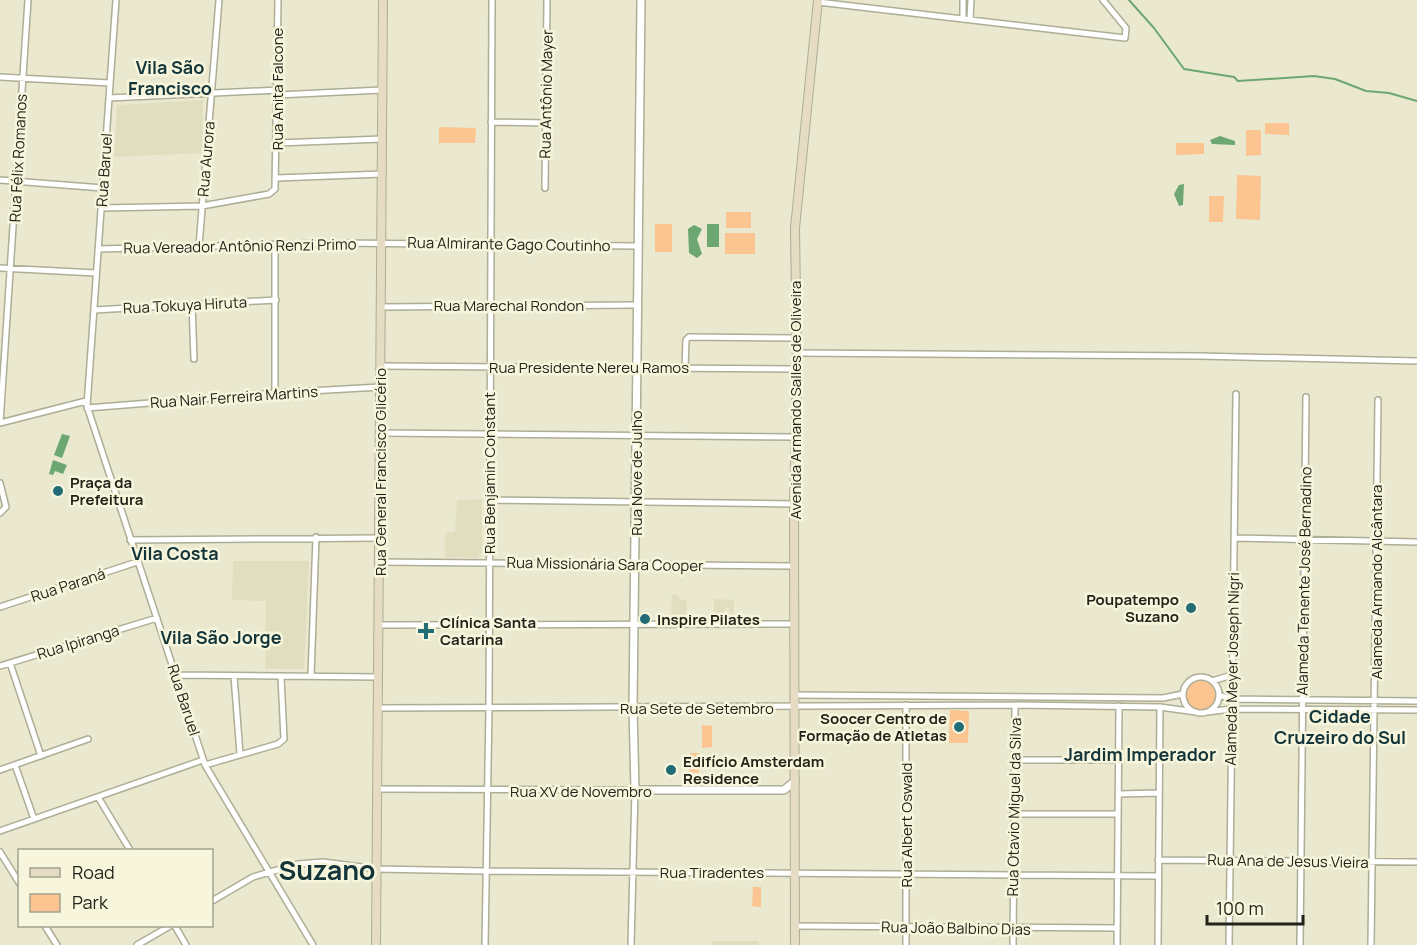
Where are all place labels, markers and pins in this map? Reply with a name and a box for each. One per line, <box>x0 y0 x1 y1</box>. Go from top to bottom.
place label: Praça da Prefeitura <box>70 472 143 510</box>
marker: Praça da Prefeitura <box>51 484 65 498</box>
place label: Poupatempo Suzano <box>1086 589 1179 627</box>
marker: Poupatempo Suzano <box>1184 601 1198 615</box>
place label: Inspire Pilates <box>657 609 760 630</box>
place label: Clínica Santa Catarina <box>440 612 536 650</box>
marker: Inspire Pilates <box>638 612 652 626</box>
marker: Clínica Santa Catarina <box>417 622 435 640</box>
place label: Soocer Centro de Formação de Atletas <box>799 708 947 746</box>
marker: Soocer Centro de Formação de Atletas <box>952 720 966 734</box>
place label: Edifício Amsterdam Residence <box>683 751 824 789</box>
marker: Edifício Amsterdam Residence <box>664 763 678 777</box>

